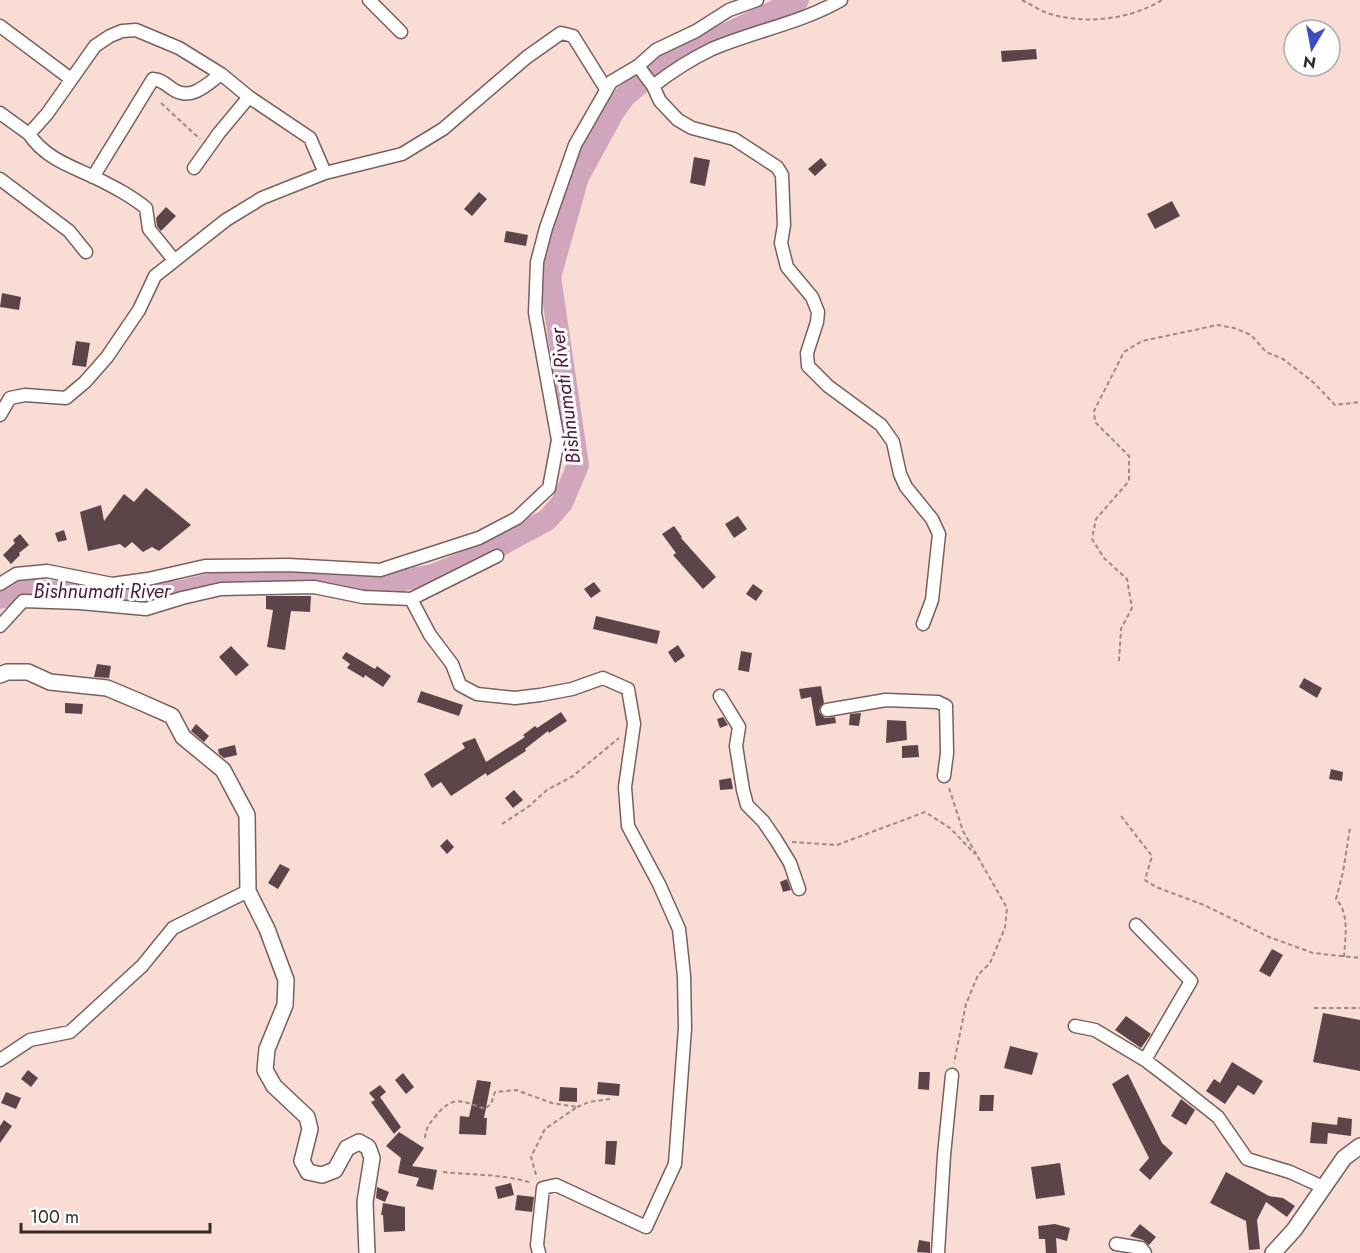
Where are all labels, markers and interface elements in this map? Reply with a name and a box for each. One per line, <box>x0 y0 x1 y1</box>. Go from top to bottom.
north arrow <box>1282 18 1342 78</box>
text: N <box>1301 50 1318 75</box>
water label: Bishnumati River <box>543 325 588 466</box>
water label: Bishnumati River <box>34 577 172 606</box>
scale bar <box>21 1196 210 1234</box>
text: 100 m <box>30 1204 79 1230</box>

